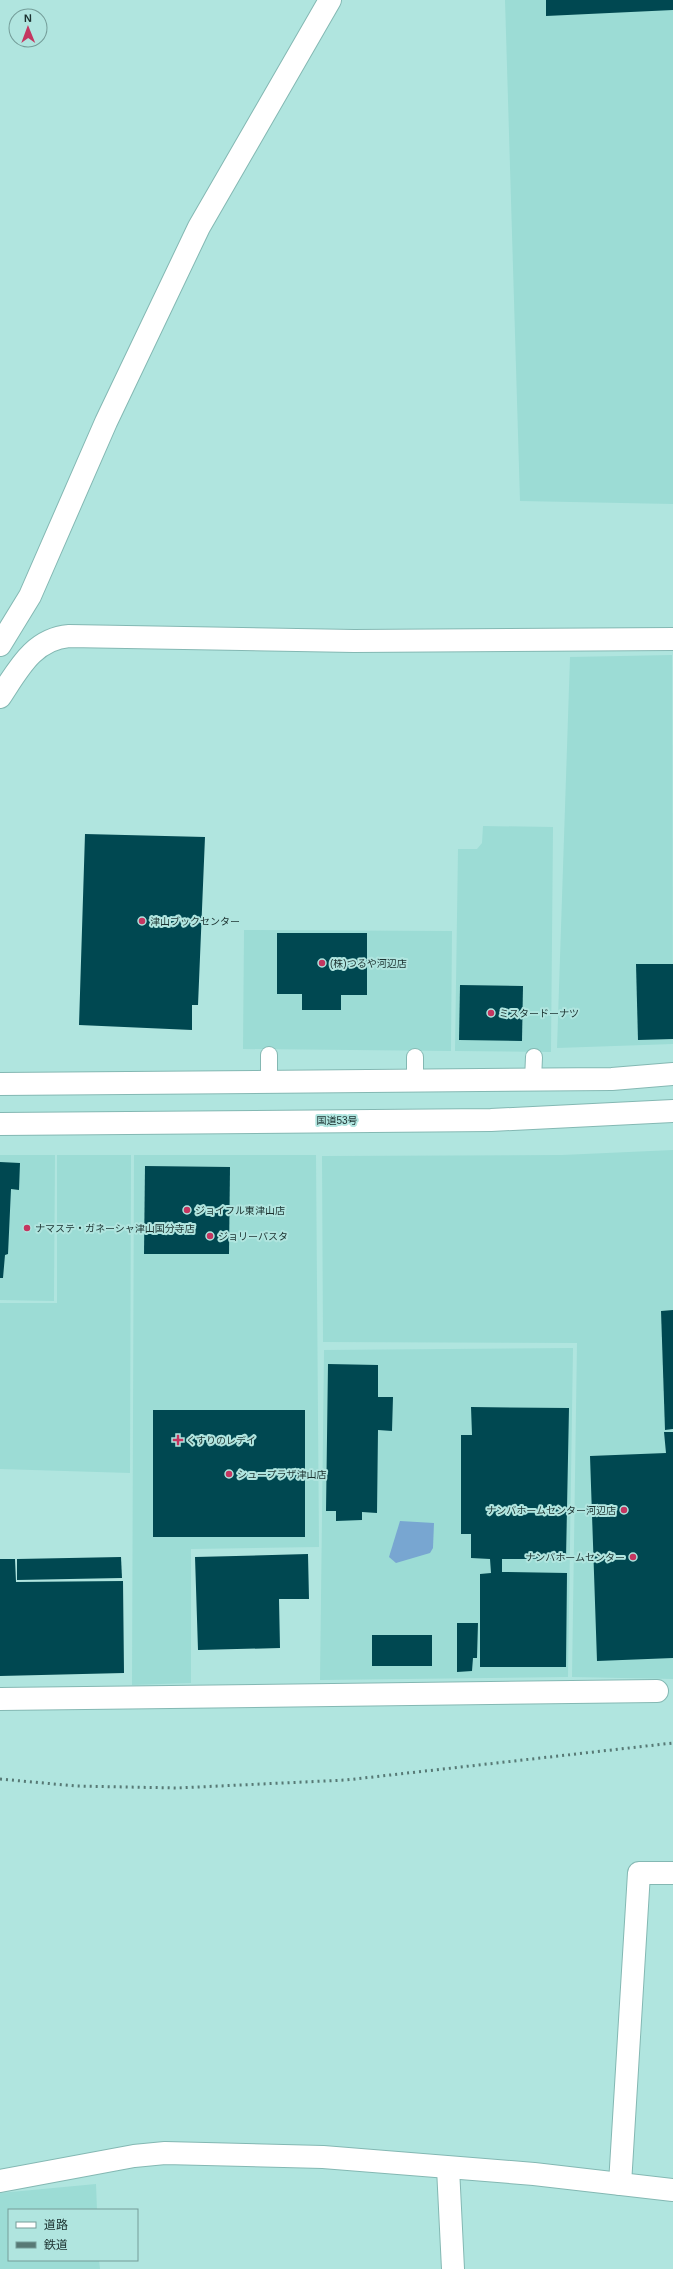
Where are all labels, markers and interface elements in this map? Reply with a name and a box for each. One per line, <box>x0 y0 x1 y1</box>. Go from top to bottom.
north arrow <box>8 8 48 48</box>
text: N <box>24 12 32 24</box>
marker: 津山ブックセンター <box>137 916 147 926</box>
place label: 津山ブックセンター <box>150 916 240 927</box>
marker: (株)つるや河辺店 <box>317 958 327 968</box>
place label: (株)つるや河辺店 <box>330 958 407 969</box>
marker: ミスタードーナツ <box>486 1008 496 1018</box>
place label: ミスタードーナツ <box>499 1008 579 1019</box>
street label: 国道53号 <box>316 1115 358 1126</box>
marker: ジョイフル東津山店 <box>182 1205 192 1215</box>
place label: ジョイフル東津山店 <box>195 1205 285 1216</box>
marker: ナマステ・ガネーシャ津山国分寺店 <box>22 1223 32 1233</box>
place label: ナマステ・ガネーシャ津山国分寺店 <box>35 1223 195 1234</box>
marker: ジョリーパスタ <box>205 1231 215 1241</box>
place label: ジョリーパスタ <box>218 1231 288 1242</box>
marker: くすりのレデイ <box>173 1435 183 1445</box>
place label: くすりのレデイ <box>186 1435 256 1446</box>
marker: シュープラザ津山店 <box>224 1469 234 1479</box>
place label: シュープラザ津山店 <box>237 1469 326 1480</box>
place label: ナンバホームセンター河辺店 <box>486 1505 616 1516</box>
marker: ナンバホームセンター河辺店 <box>619 1505 629 1515</box>
place label: ナンバホームセンター <box>525 1552 625 1563</box>
marker: ナンバホームセンター <box>628 1552 638 1562</box>
legend <box>8 2209 138 2261</box>
text: 道路 <box>44 2218 68 2232</box>
text: 鉄道 <box>44 2238 68 2252</box>

